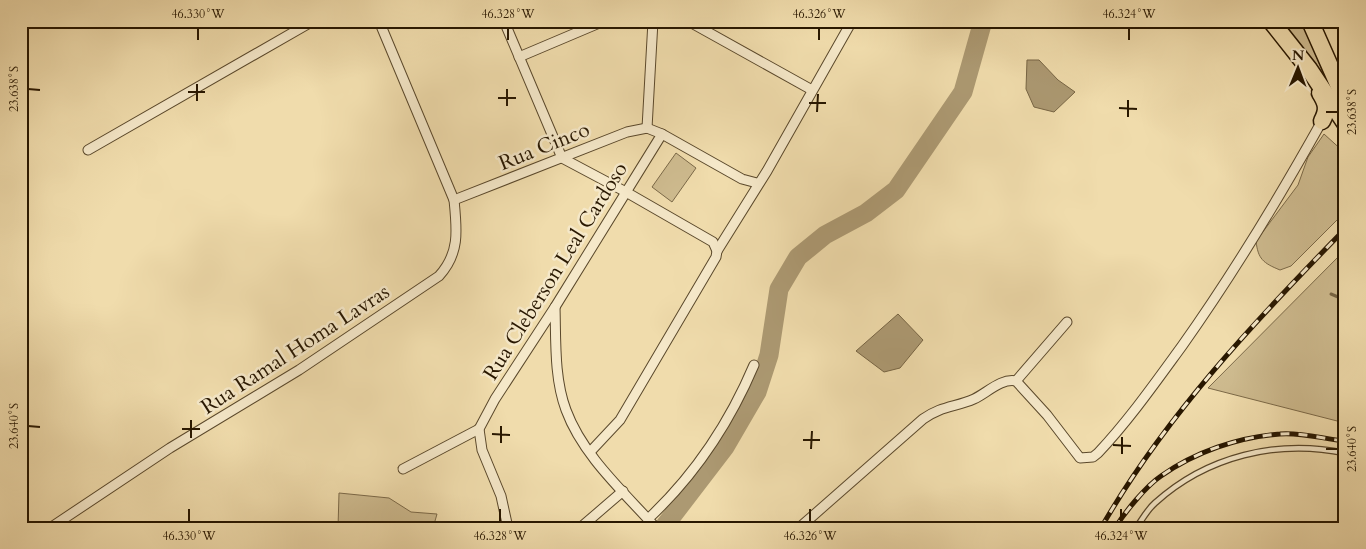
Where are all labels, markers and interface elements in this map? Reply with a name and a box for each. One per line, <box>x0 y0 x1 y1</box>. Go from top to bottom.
text: 46.330°W <box>171 6 225 22</box>
text: 46.328°W <box>481 6 535 22</box>
text: 46.326°W <box>792 6 846 22</box>
text: 46.324°W <box>1102 6 1156 22</box>
north arrow <box>1274 42 1324 92</box>
text: N <box>1292 46 1304 65</box>
text: 23.638°S <box>6 66 22 112</box>
text: 23.638°S <box>1344 89 1360 135</box>
street label: Rua Cinco <box>494 115 594 178</box>
street label: Rua Cleberson Leal Cardoso <box>476 157 635 386</box>
street label: Rua Ramal Homa Lavras <box>195 277 395 421</box>
text: 23.640°S <box>6 403 22 449</box>
text: 23.640°S <box>1344 426 1360 472</box>
text: 46.330°W <box>162 528 216 544</box>
text: 46.328°W <box>473 528 527 544</box>
text: 46.326°W <box>783 528 837 544</box>
text: 46.324°W <box>1094 528 1148 544</box>

